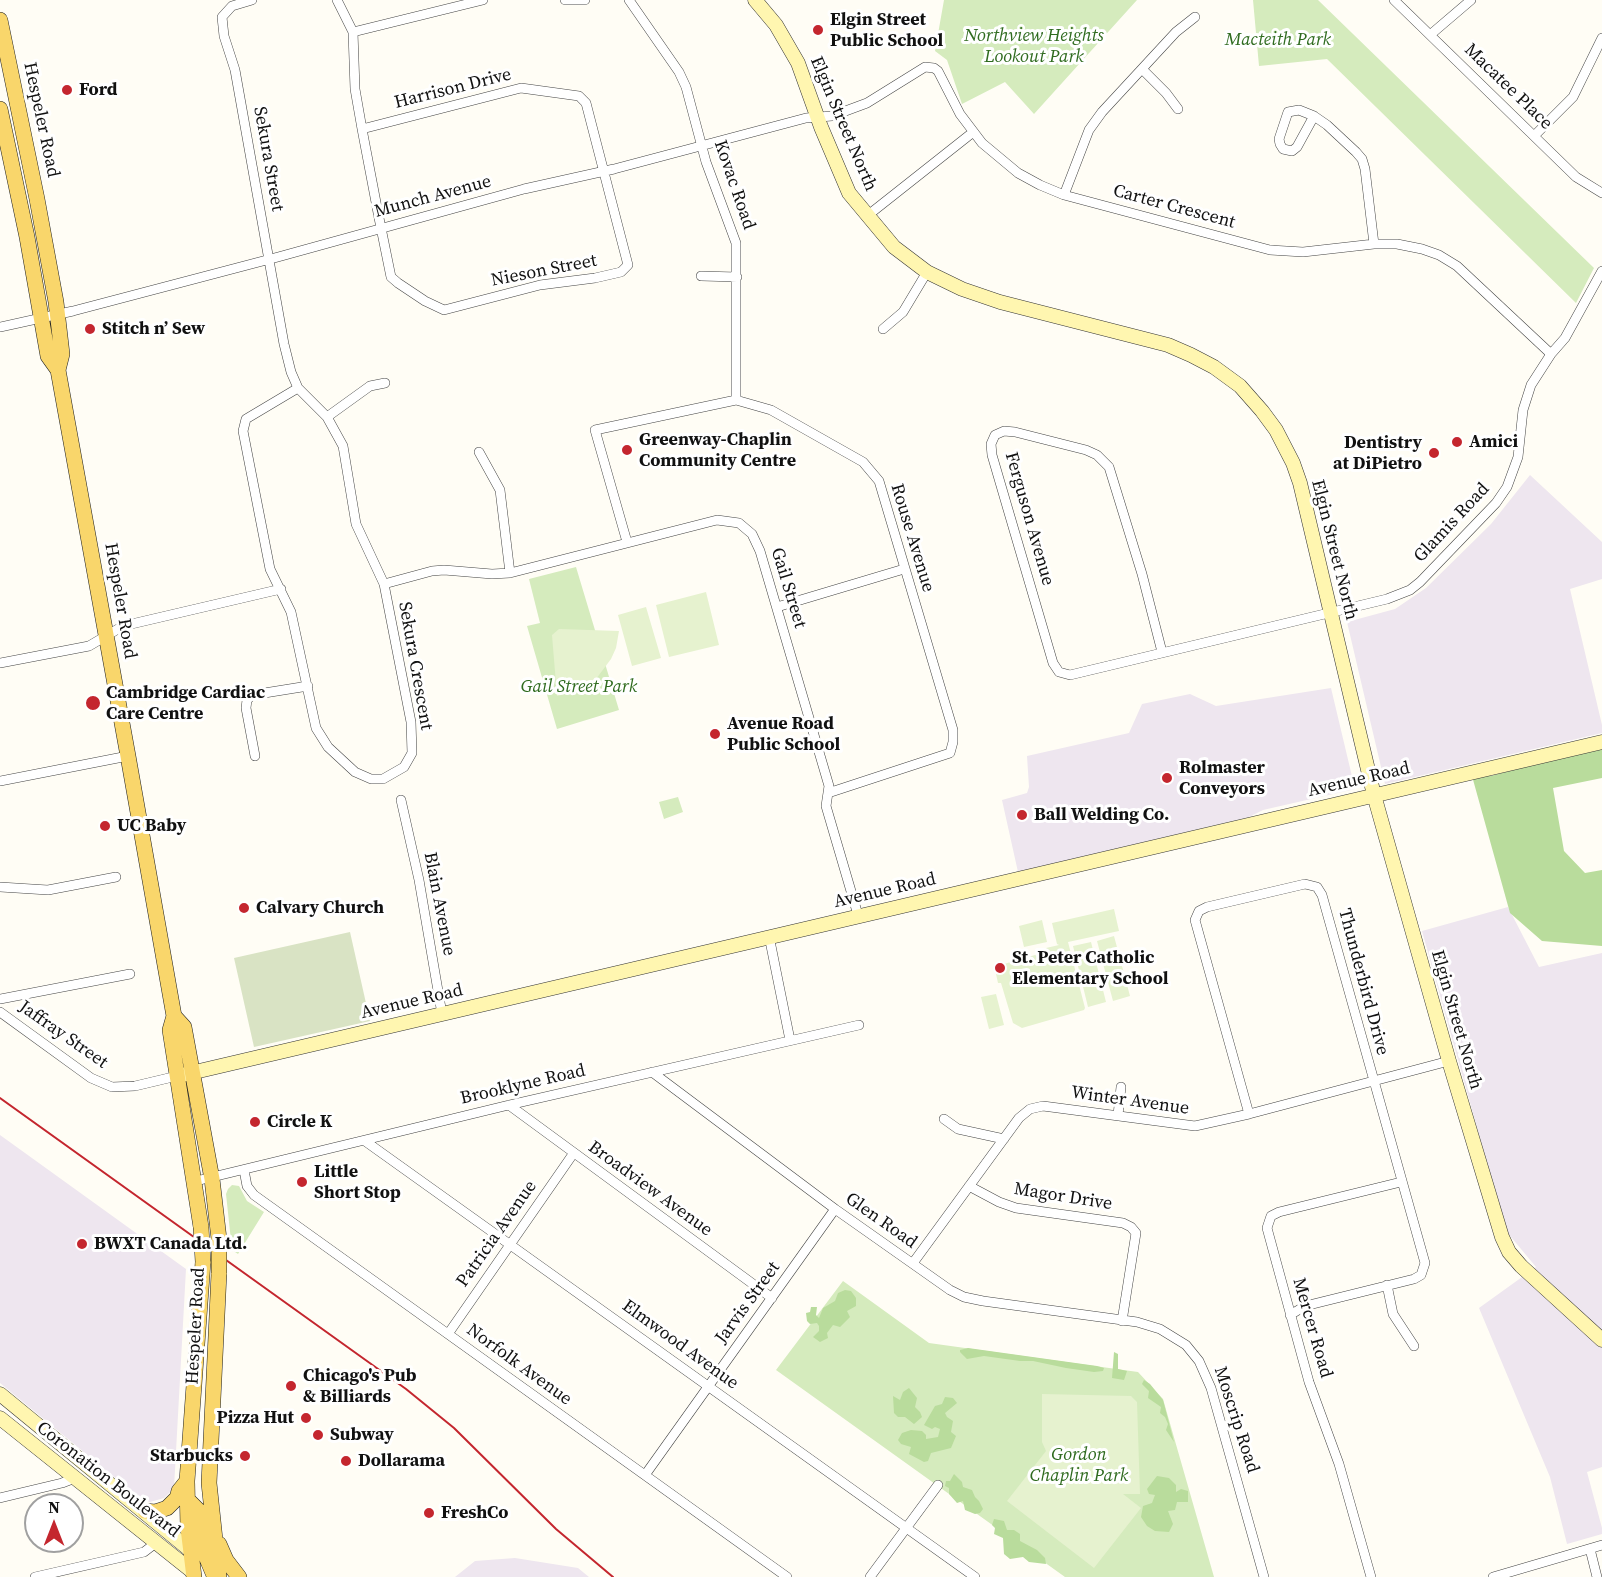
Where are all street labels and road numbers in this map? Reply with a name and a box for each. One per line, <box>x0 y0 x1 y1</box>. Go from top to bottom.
street label: Macatee Place <box>1459 40 1557 134</box>
street label: Elgin Street North <box>805 53 881 195</box>
street label: Hespeler Road <box>18 60 64 180</box>
street label: Harrison Drive <box>392 64 514 114</box>
street label: Sekura Street <box>248 105 288 213</box>
street label: Kovac Road <box>709 137 759 233</box>
street label: Munch Avenue <box>372 171 494 223</box>
street label: Carter Crescent <box>1111 180 1237 234</box>
street label: Nieson Street <box>489 250 599 292</box>
street label: Ferguson Avenue <box>1000 450 1058 588</box>
street label: Elgin Street North <box>1306 477 1362 623</box>
street label: Glamis Road <box>1410 479 1494 567</box>
street label: Rouse Avenue <box>885 481 939 595</box>
street label: Hespeler Road <box>99 541 141 661</box>
street label: Gail Street <box>766 545 810 631</box>
street label: Sekura Crescent <box>393 600 437 732</box>
street label: Avenue Road <box>1306 758 1412 802</box>
street label: Blain Avenue <box>418 850 460 958</box>
street label: Avenue Road <box>832 869 938 913</box>
street label: Thunderbird Drive <box>1333 906 1393 1058</box>
street label: Elgin Street North <box>1426 948 1486 1092</box>
street label: Avenue Road <box>359 980 465 1024</box>
street label: Jaffray Street <box>14 996 112 1074</box>
street label: Brooklyne Road <box>458 1060 588 1110</box>
street label: Winter Avenue <box>1070 1082 1190 1120</box>
street label: Broadview Avenue <box>584 1137 716 1241</box>
street label: Patricia Avenue <box>452 1177 542 1291</box>
street label: Magor Drive <box>1012 1179 1114 1215</box>
street label: Glen Road <box>841 1188 921 1254</box>
street label: Jarvis Street <box>711 1258 785 1348</box>
street label: Hespeler Road <box>182 1267 210 1385</box>
street label: Mercer Road <box>1287 1275 1337 1381</box>
street label: Elmwood Avenue <box>618 1296 742 1394</box>
street label: Norfolk Avenue <box>462 1320 576 1410</box>
street label: Moscrip Road <box>1209 1364 1263 1476</box>
street label: Coronation Boulevard <box>32 1417 184 1543</box>

